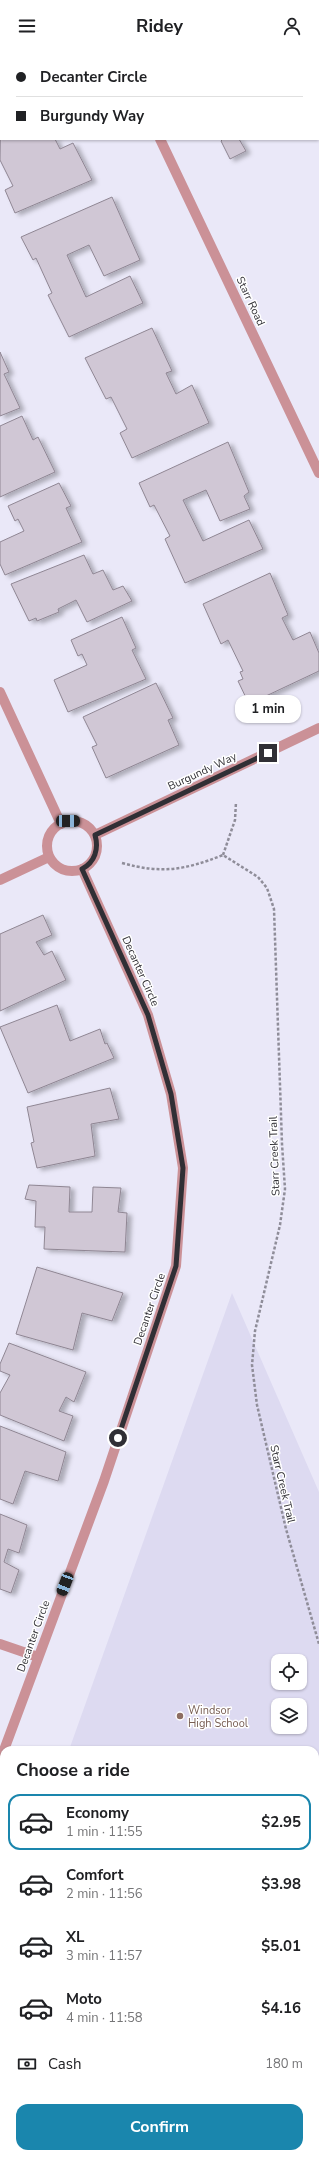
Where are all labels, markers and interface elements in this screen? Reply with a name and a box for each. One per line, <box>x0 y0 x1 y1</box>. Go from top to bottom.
text: Ridey <box>136 14 183 38</box>
icon: menu <box>16 15 38 37</box>
icon: person <box>281 15 303 37</box>
text: Decanter Circle <box>40 67 147 87</box>
text: Burgundy Way <box>40 106 144 126</box>
street label: Starr Road <box>233 274 268 328</box>
callout: 1 min <box>235 695 301 723</box>
text: 1 min <box>251 700 285 718</box>
route end <box>259 744 277 762</box>
street label: Burgundy Way <box>165 749 239 794</box>
car <box>56 815 80 827</box>
street label: Decanter Circle <box>118 934 163 1009</box>
street label: Starr Creek Trail <box>266 1115 283 1196</box>
street label: Decanter Circle <box>130 1271 169 1347</box>
route start <box>109 1429 127 1447</box>
street label: Starr Creek Trail <box>266 1444 299 1525</box>
car <box>55 1571 75 1597</box>
street label: Decanter Circle <box>14 1598 53 1674</box>
map controls <box>271 1654 307 1734</box>
button: locate <box>271 1654 307 1690</box>
button: layers <box>271 1698 307 1734</box>
place label: Windsor High School <box>188 1703 249 1731</box>
marker: Windsor High School <box>175 1711 185 1721</box>
text: Choose a ride <box>16 1758 130 1782</box>
text: Economy <box>66 1803 129 1823</box>
icon: car <box>18 1804 54 1840</box>
text: $2.95 <box>261 1812 301 1832</box>
text: 1 min · 11:55 <box>66 1823 142 1841</box>
text: Comfort <box>66 1865 123 1885</box>
icon: car <box>18 1866 54 1902</box>
text: $3.98 <box>261 1874 301 1894</box>
text: 2 min · 11:56 <box>66 1885 142 1903</box>
text: XL <box>66 1927 85 1947</box>
icon: car <box>18 1928 54 1964</box>
text: $5.01 <box>261 1936 301 1956</box>
text: 3 min · 11:57 <box>66 1947 142 1965</box>
text: Moto <box>66 1989 102 2009</box>
icon: car <box>18 1990 54 2026</box>
text: $4.16 <box>261 1998 301 2018</box>
text: 4 min · 11:58 <box>66 2009 142 2027</box>
icon: cash <box>16 2053 38 2075</box>
text: Cash <box>48 2054 82 2074</box>
text: 180 m <box>265 2055 303 2073</box>
button: Confirm <box>16 2104 303 2150</box>

